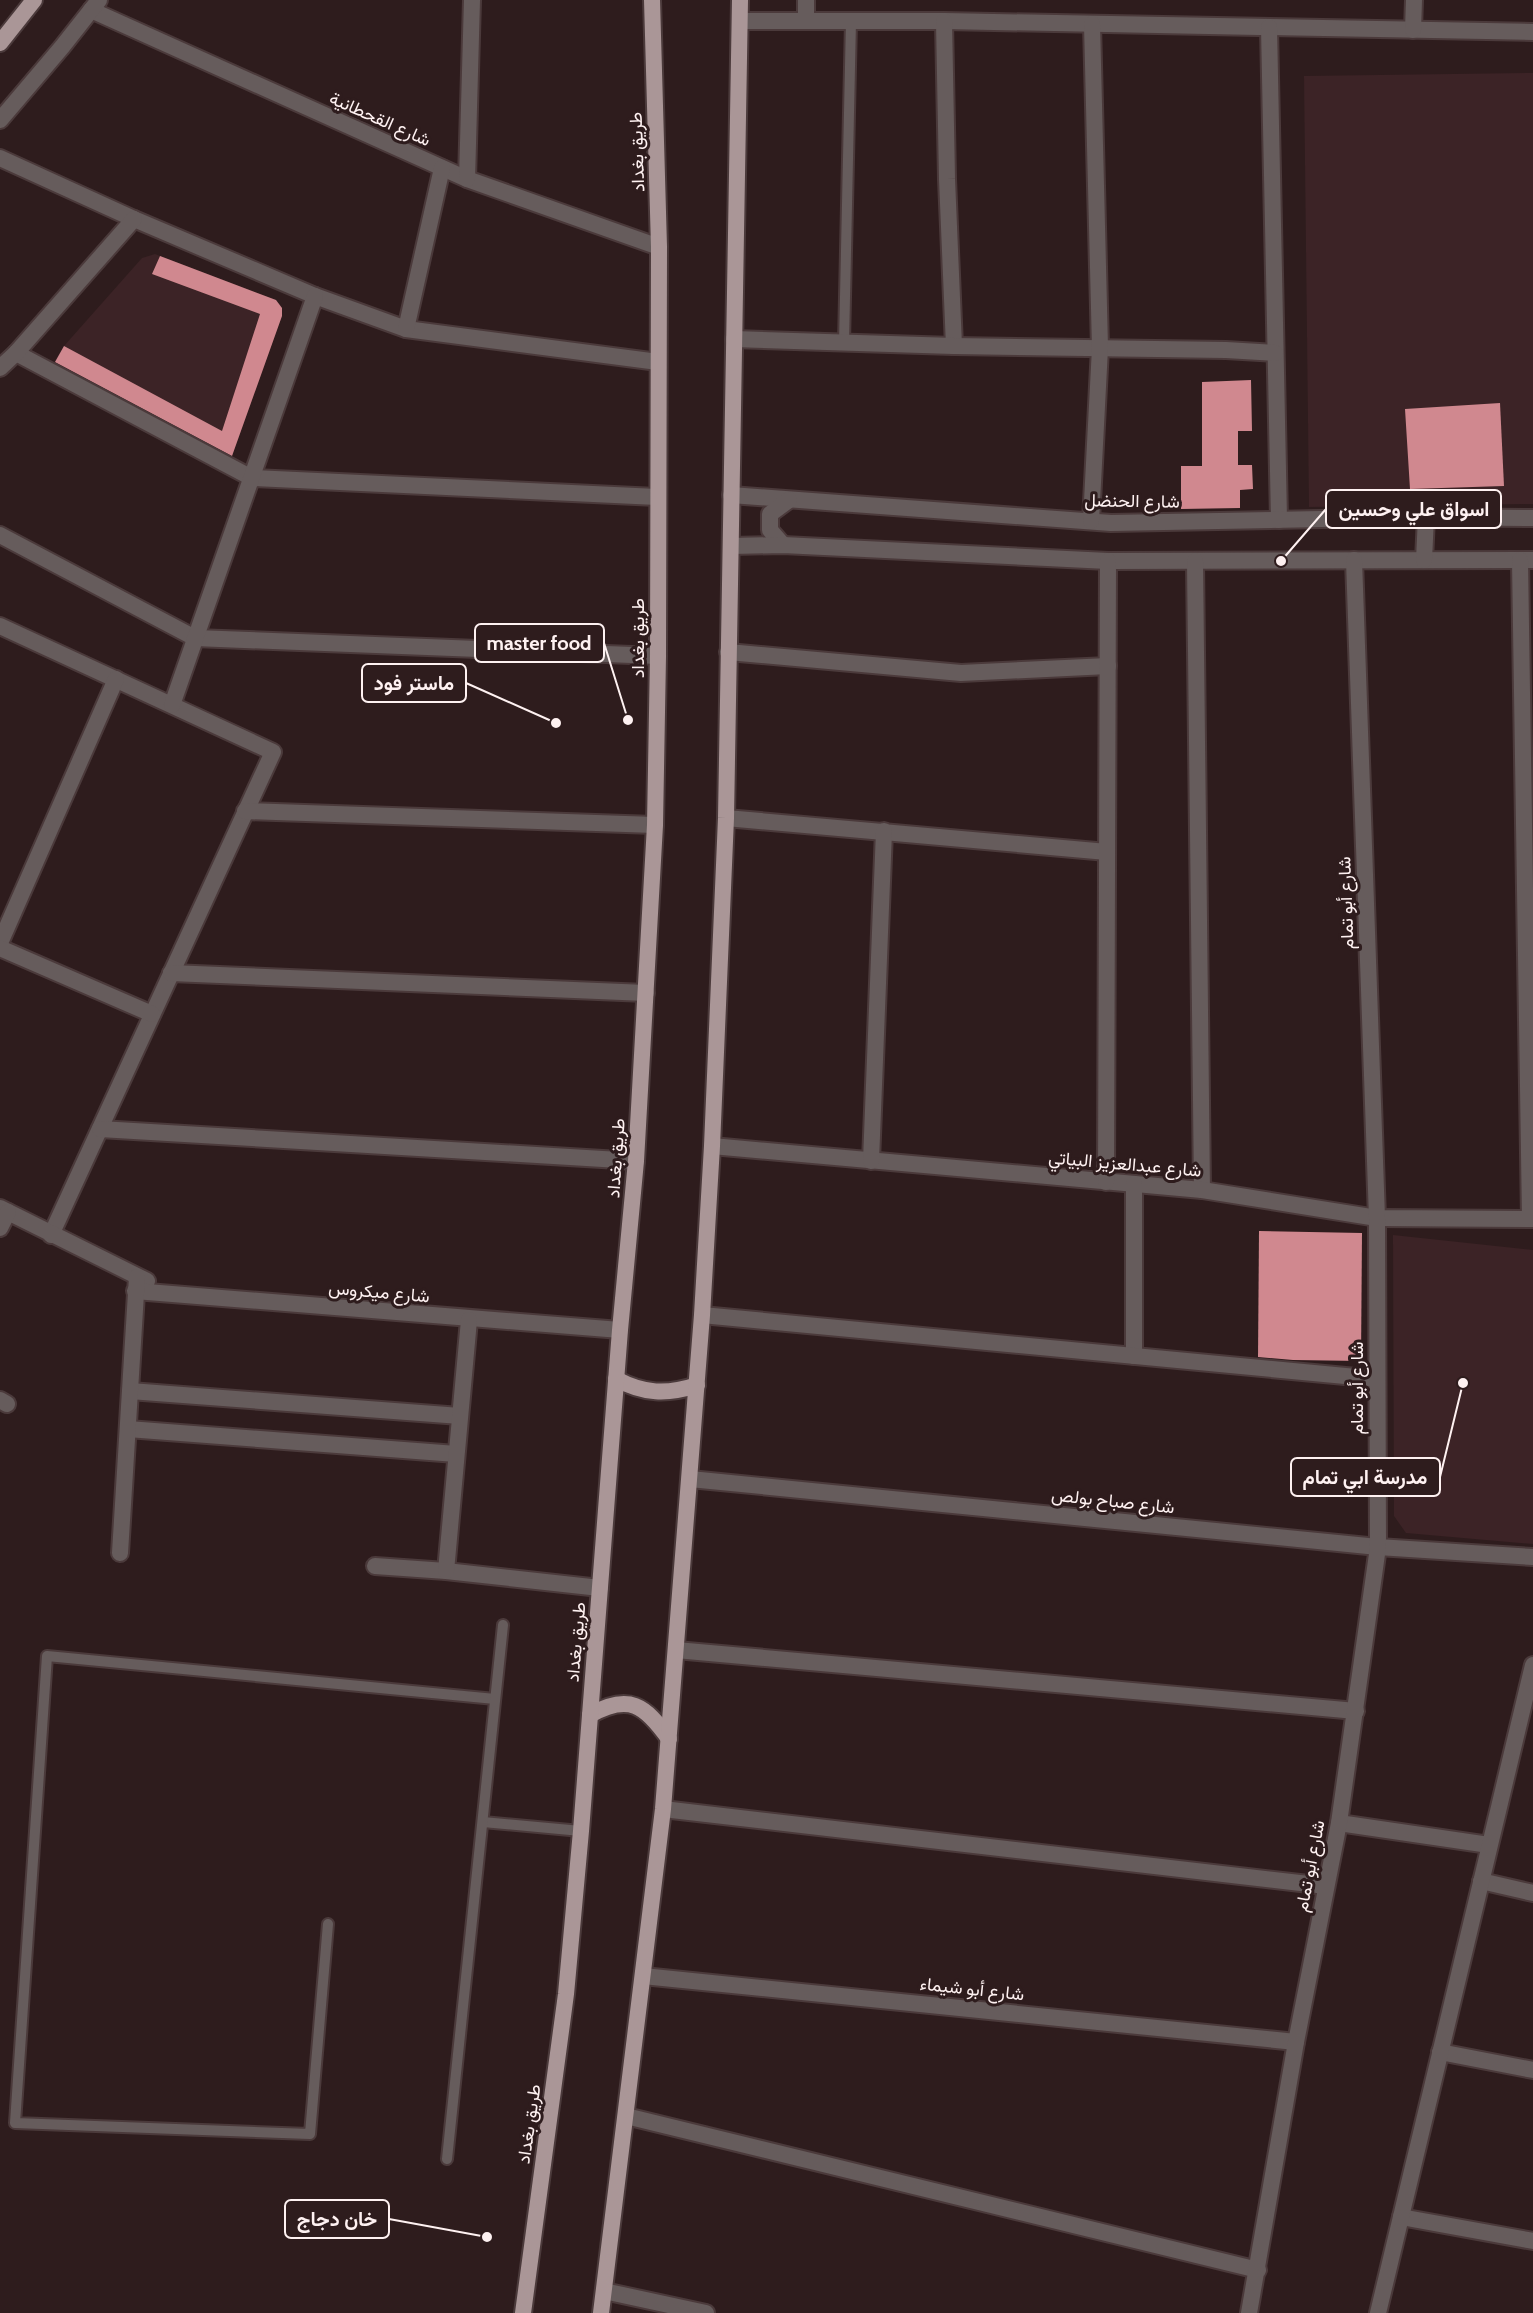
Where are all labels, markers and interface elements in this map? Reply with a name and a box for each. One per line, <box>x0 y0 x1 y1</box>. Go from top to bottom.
street label: شارع القحطانية <box>325 87 434 152</box>
street label: طريق بغداد <box>625 112 649 192</box>
street label: شارع الحنضل <box>1084 489 1180 514</box>
callout: اسواق علي وحسين <box>1326 490 1501 528</box>
text: اسواق علي وحسين <box>1338 497 1490 526</box>
street label: طريق بغداد <box>627 598 649 678</box>
callout: master food <box>475 624 604 662</box>
text: master food <box>487 631 592 655</box>
callout: ماستر فود <box>362 664 466 702</box>
text: ماستر فود <box>374 671 454 696</box>
street label: شارع أبو تمام <box>1333 856 1360 950</box>
street label: طريق بغداد <box>602 1117 630 1199</box>
street label: شارع عبدالعزيز البياتي <box>1047 1146 1202 1186</box>
street label: شارع ميكروس <box>327 1277 431 1308</box>
street label: شارع أبو تمام <box>1346 1341 1369 1435</box>
callout: مدرسة ابي تمام <box>1291 1458 1440 1496</box>
text: مدرسة ابي تمام <box>1303 1465 1428 1494</box>
street label: شارع صباح بولص <box>1050 1484 1176 1519</box>
street label: طريق بغداد <box>562 1601 590 1683</box>
street label: شارع أبو تمام <box>1290 1818 1331 1914</box>
street label: شارع أبو شيماء <box>919 1973 1025 2006</box>
street label: طريق بغداد <box>513 2083 545 2165</box>
callout: خان دجاج <box>285 2200 389 2238</box>
text: خان دجاج <box>297 2207 377 2233</box>

